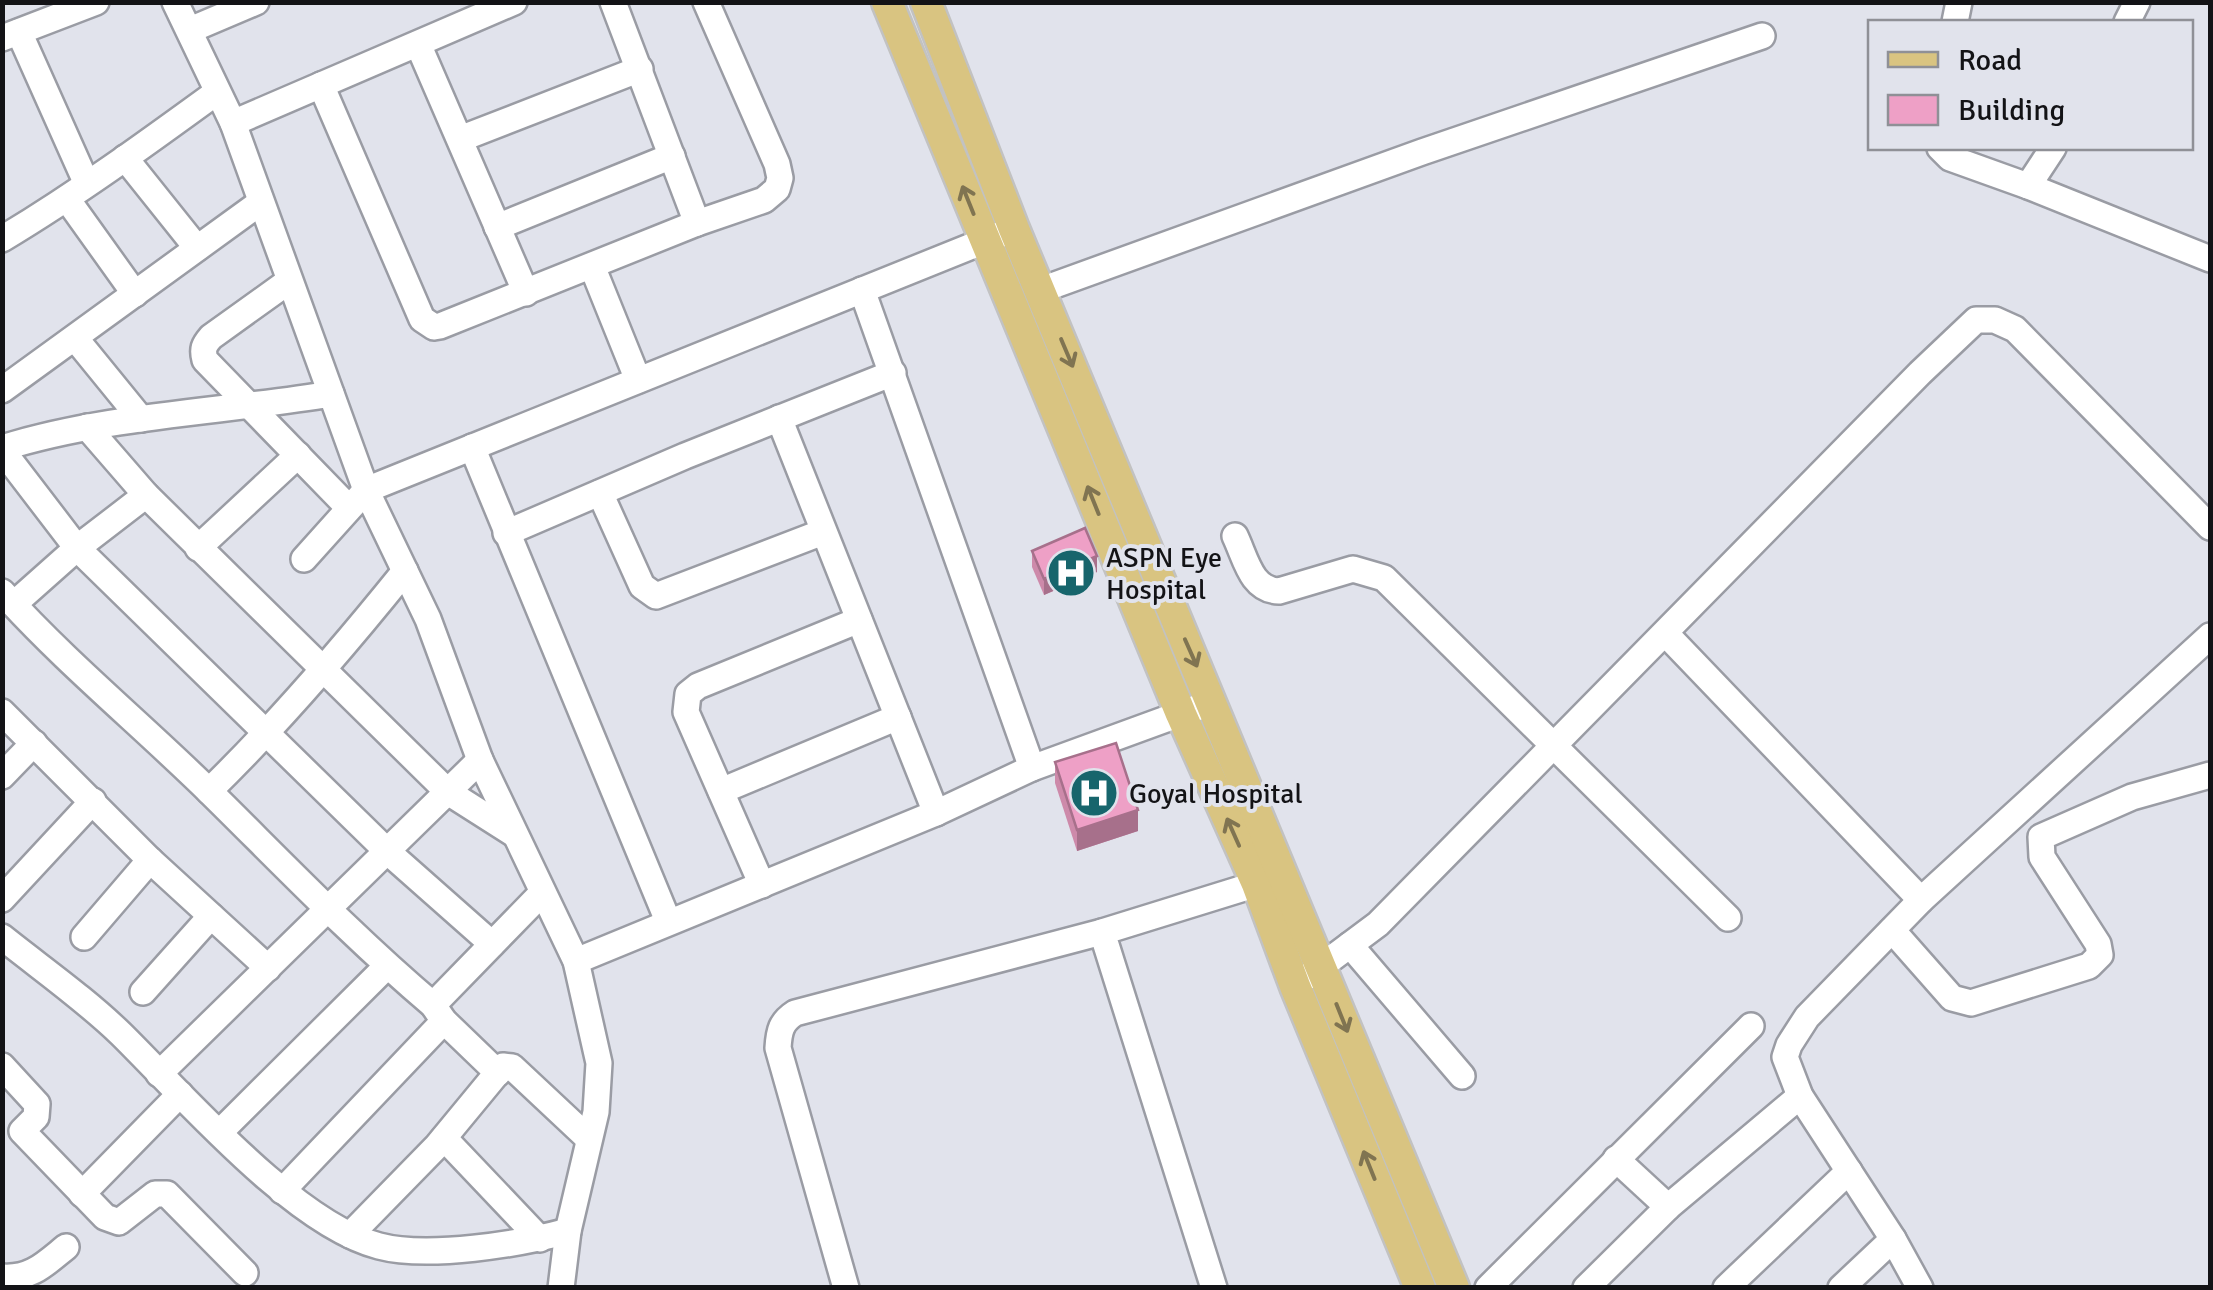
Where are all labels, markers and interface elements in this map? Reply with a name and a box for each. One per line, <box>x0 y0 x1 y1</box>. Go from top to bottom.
legend <box>1868 20 2193 150</box>
text: Road <box>1958 42 2022 79</box>
text: Building <box>1958 92 2065 129</box>
one-way arrow <box>957 186 975 216</box>
one-way arrow <box>1059 337 1077 367</box>
one-way arrow <box>1082 486 1100 516</box>
place label: ASPN Eye Hospital <box>1106 541 1222 607</box>
hospital icon: ASPN Eye Hospital <box>1045 547 1097 599</box>
one-way arrow <box>1183 637 1201 668</box>
hospital icon: Goyal Hospital <box>1068 767 1120 819</box>
place label: Goyal Hospital <box>1129 777 1303 811</box>
one-way arrow <box>1223 818 1242 848</box>
one-way arrow <box>1335 1002 1353 1032</box>
one-way arrow <box>1359 1150 1377 1181</box>

